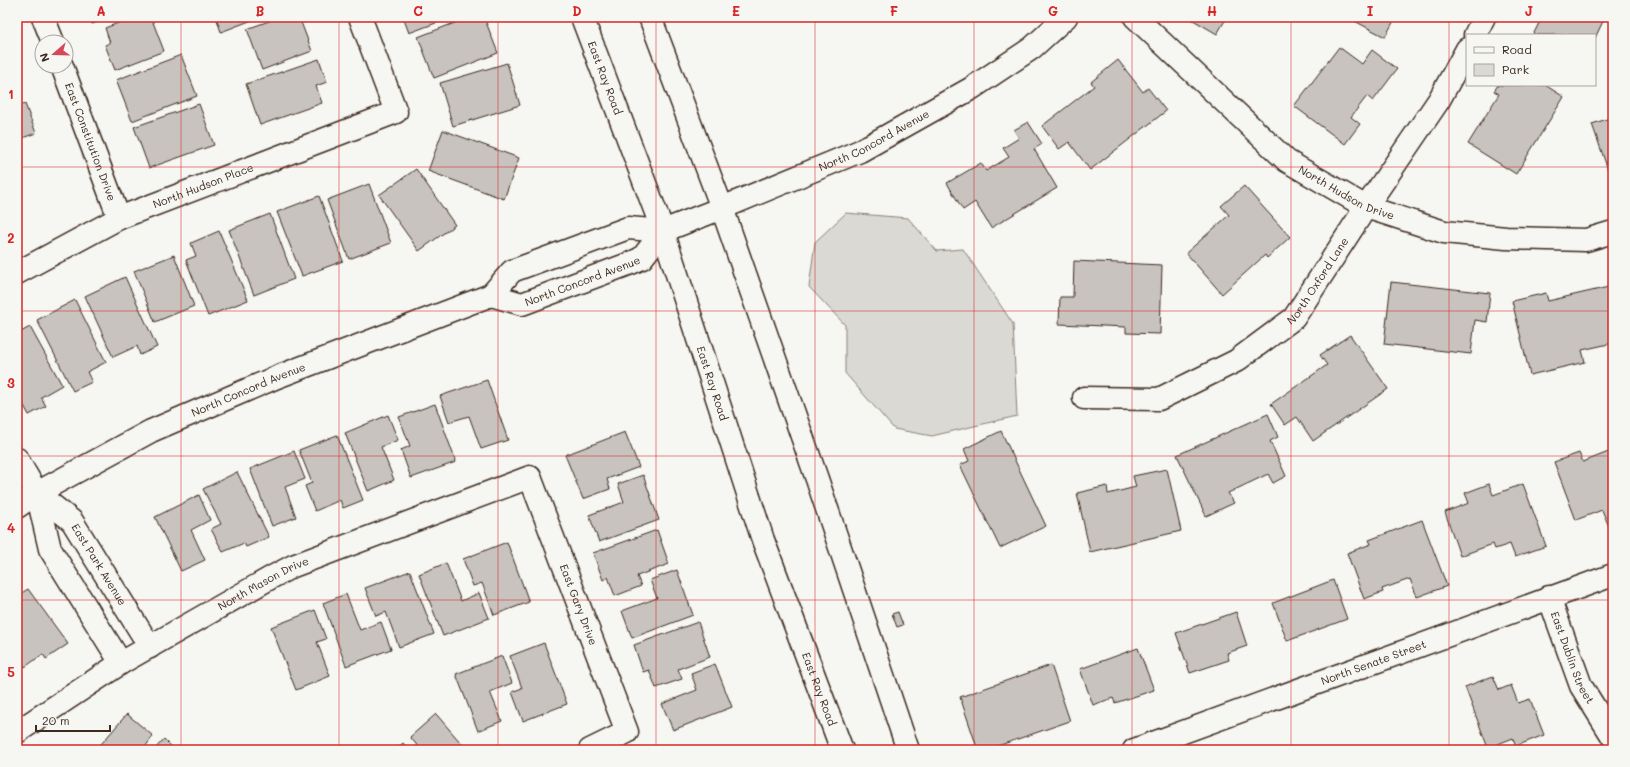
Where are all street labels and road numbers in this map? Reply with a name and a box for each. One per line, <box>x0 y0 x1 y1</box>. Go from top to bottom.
street label: East Ray Road <box>585 39 626 117</box>
street label: East Constitution Drive <box>62 80 120 203</box>
street label: North Concord Avenue <box>816 105 932 174</box>
street label: North Hudson Place <box>150 159 256 211</box>
street label: North Hudson Drive <box>1296 161 1397 223</box>
street label: North Oxford Lane <box>1284 234 1352 328</box>
street label: North Concord Avenue <box>522 252 643 309</box>
street label: East Ray Road <box>694 344 732 422</box>
street label: North Concord Avenue <box>189 359 308 420</box>
street label: East Park Avenue <box>68 521 130 608</box>
street label: North Mason Drive <box>215 553 311 613</box>
street label: East Gary Drive <box>557 562 601 647</box>
street label: East Dublin Street <box>1548 609 1598 706</box>
street label: North Senate Street <box>1319 636 1428 688</box>
street label: East Ray Road <box>799 650 840 728</box>

